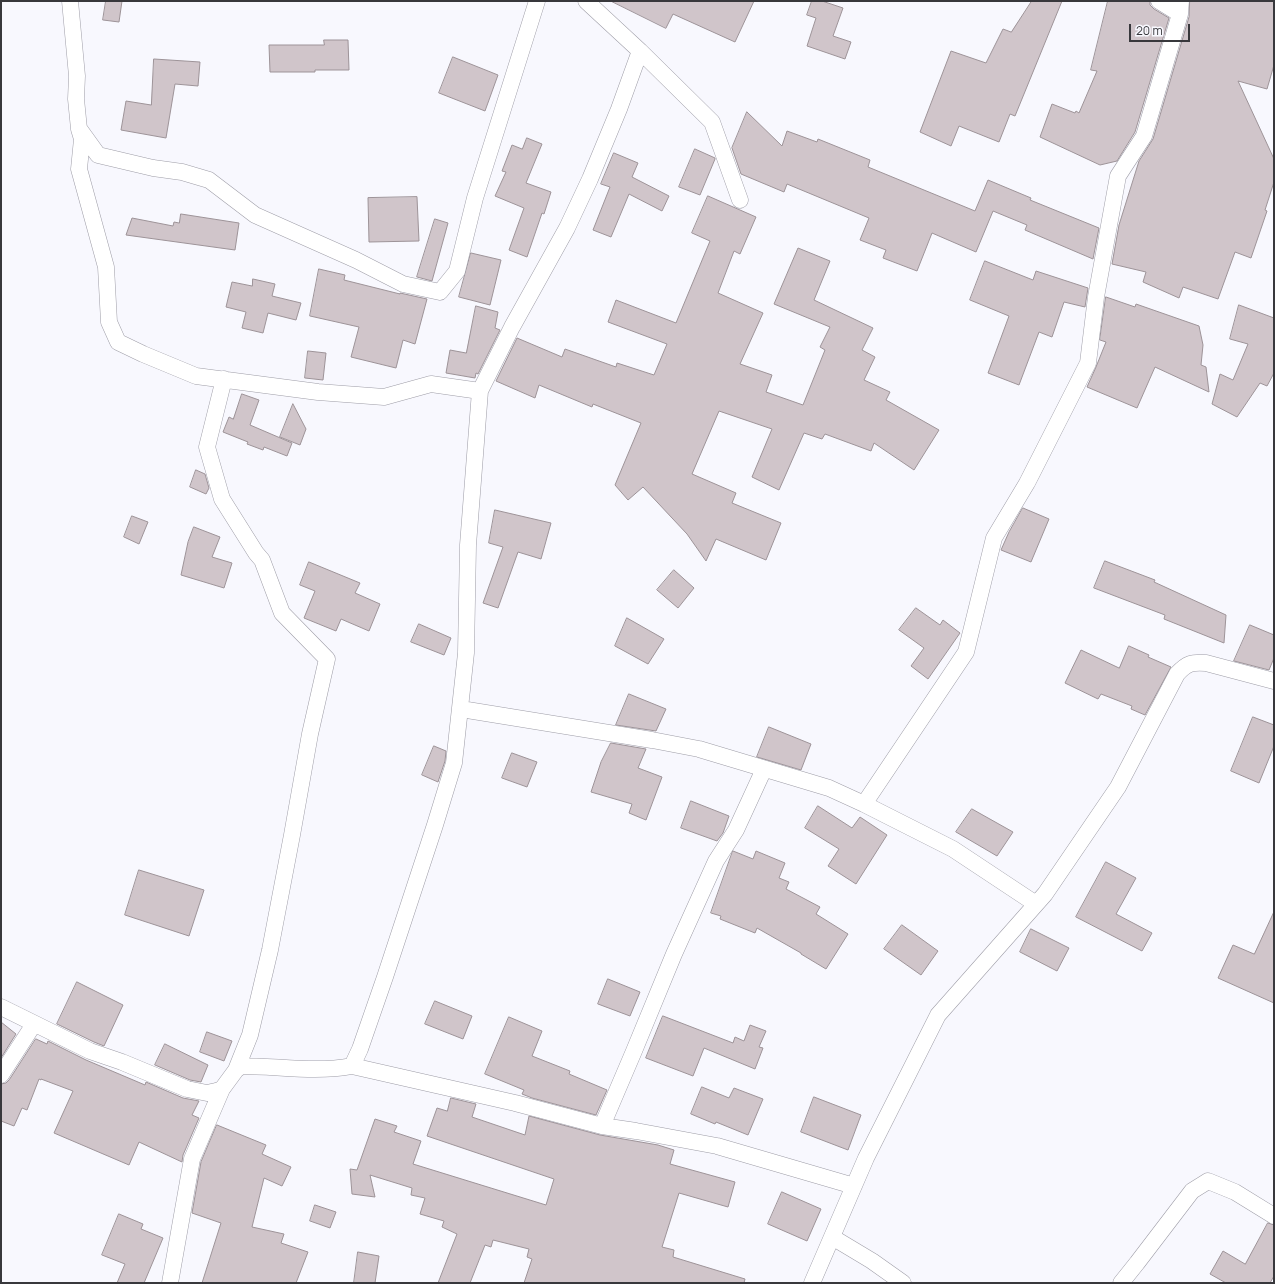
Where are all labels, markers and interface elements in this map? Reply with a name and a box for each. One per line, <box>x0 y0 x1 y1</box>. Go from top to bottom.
scale bar <box>1131 16 1192 42</box>
text: 20 m <box>1136 22 1163 39</box>

